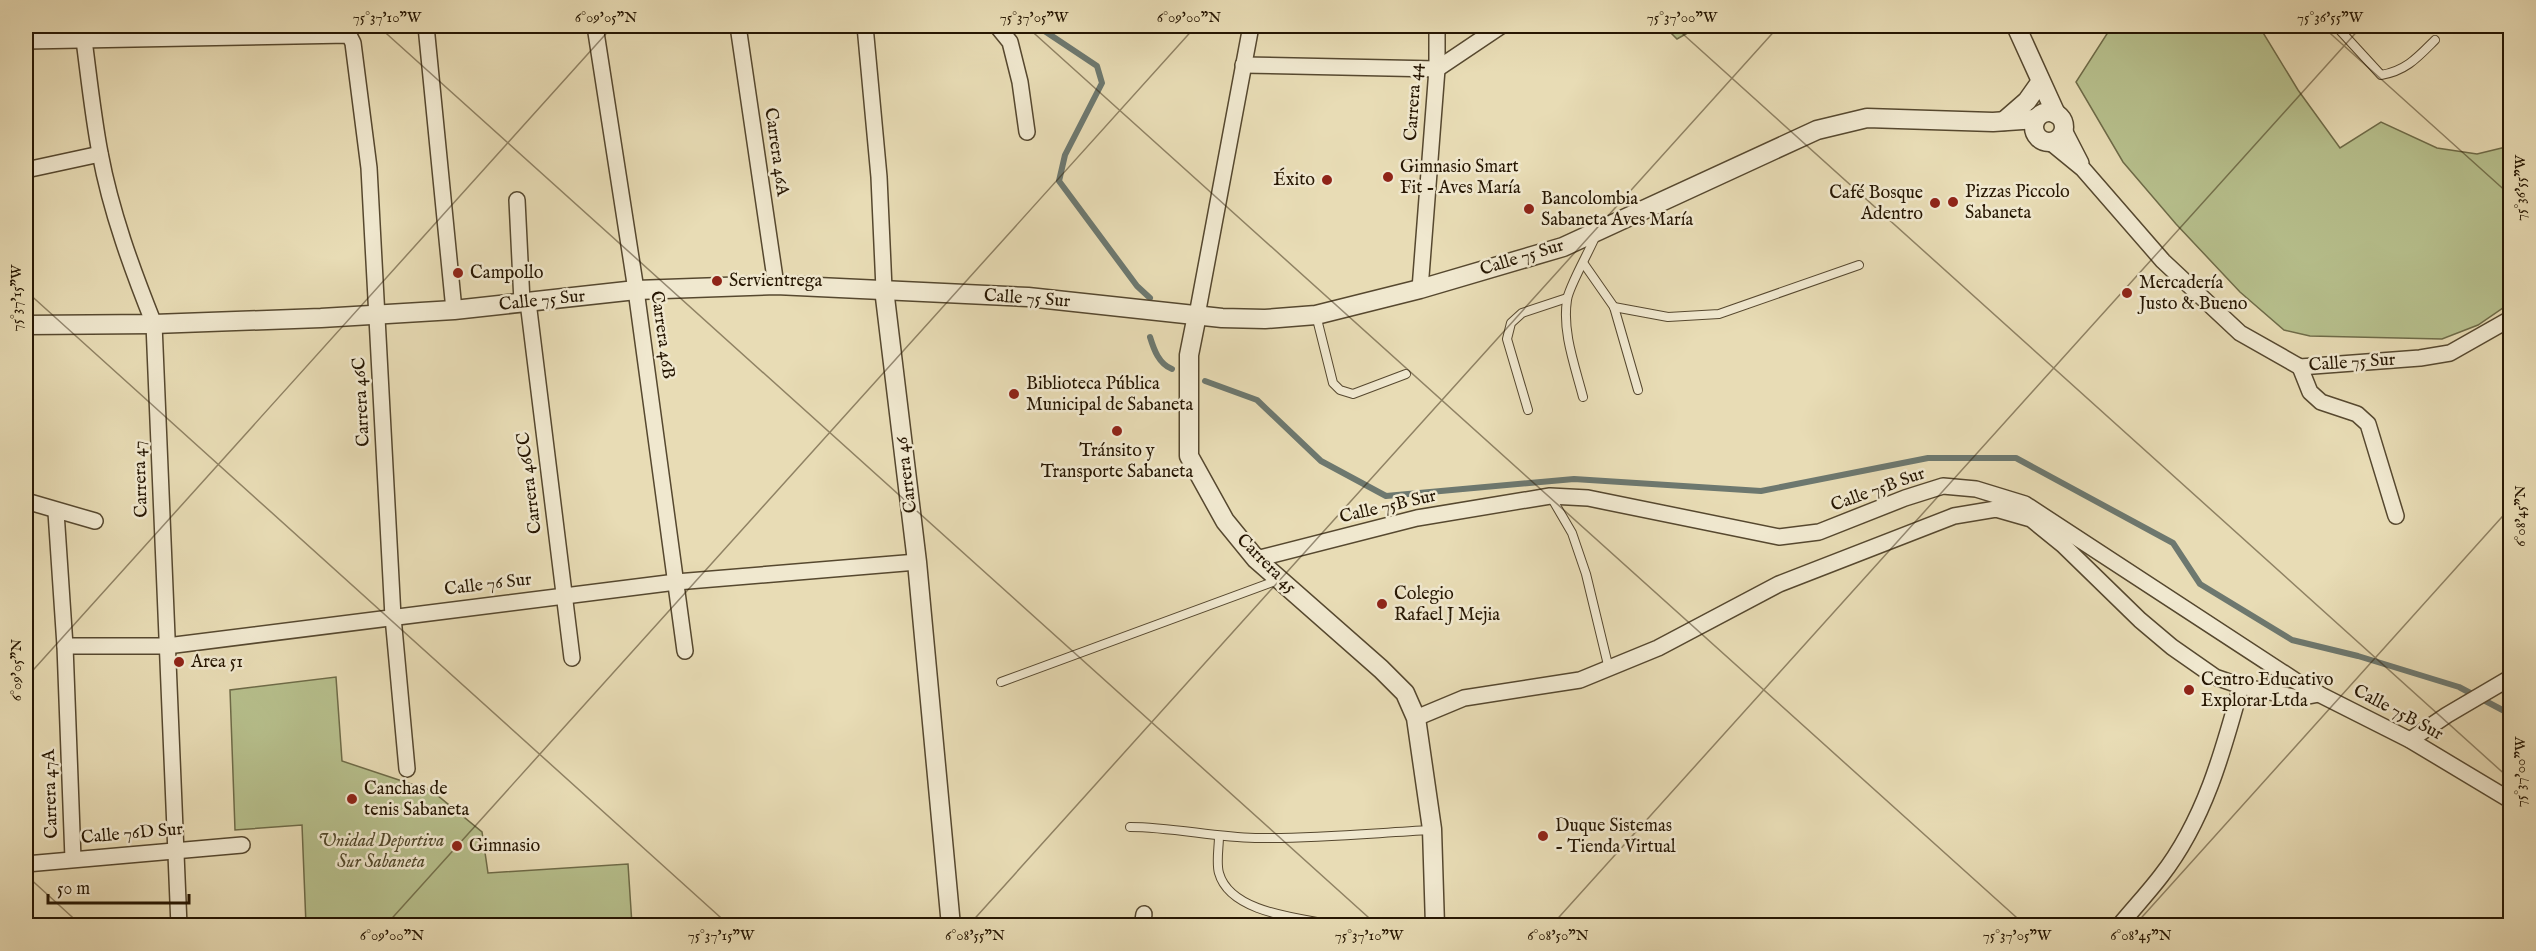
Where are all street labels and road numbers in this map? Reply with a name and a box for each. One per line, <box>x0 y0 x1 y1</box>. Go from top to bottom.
street label: Carrera 44 <box>1400 62 1428 142</box>
street label: Carrera 46A <box>758 106 794 199</box>
street label: Calle 75 Sur <box>1477 234 1567 282</box>
street label: Calle 75 Sur <box>498 285 587 317</box>
street label: Calle 75 Sur <box>983 285 1071 314</box>
street label: Carrera 46B <box>644 289 680 381</box>
street label: Calle 75 Sur <box>2308 348 2396 377</box>
street label: Carrera 46C <box>348 356 376 447</box>
street label: Carrera 46CC <box>512 431 548 535</box>
street label: Carrera 46 <box>891 435 923 515</box>
street label: Carrera 47 <box>128 440 154 518</box>
street label: Calle 75B Sur <box>1828 462 1929 518</box>
street label: Calle 75B Sur <box>1337 485 1439 529</box>
street label: Carrera 45 <box>1231 529 1301 599</box>
street label: Calle 76 Sur <box>443 568 533 602</box>
street label: Calle 75B Sur <box>2349 680 2447 746</box>
street label: Carrera 47A <box>38 748 64 839</box>
street label: Calle 76D Sur <box>80 818 184 850</box>

